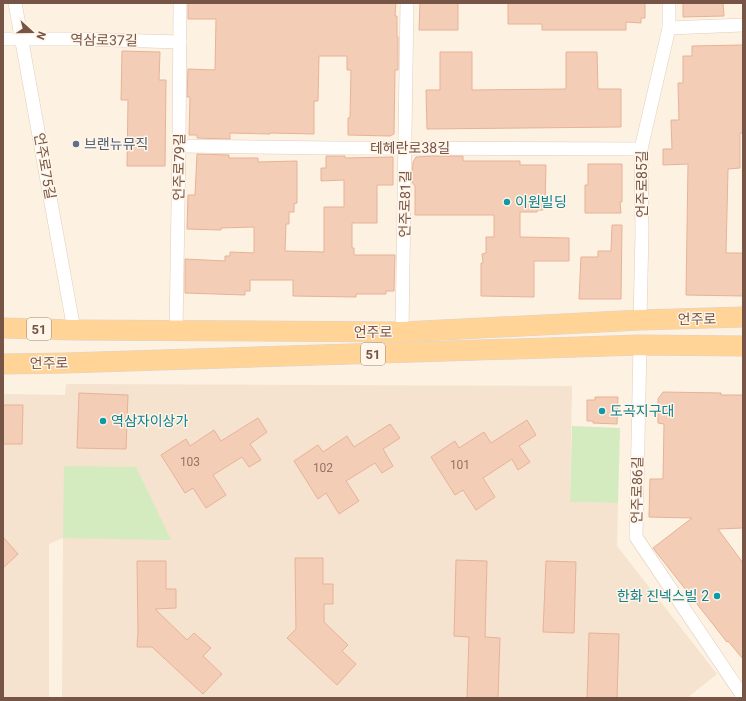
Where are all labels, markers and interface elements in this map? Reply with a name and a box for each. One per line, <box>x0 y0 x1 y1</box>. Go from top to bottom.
north arrow <box>12 12 52 52</box>
text: N <box>33 29 48 42</box>
street label: 역삼로37길 <box>70 31 138 49</box>
street label: 언주로75길 <box>31 131 59 201</box>
street label: 언주로79길 <box>170 133 188 201</box>
place label: 브랜뉴뮤직 <box>84 136 148 152</box>
marker: 브랜뉴뮤직 <box>71 139 81 149</box>
street label: 테헤란로38길 <box>370 140 450 156</box>
street label: 언주로85길 <box>634 150 650 218</box>
street label: 언주로81길 <box>396 170 414 238</box>
place label: 이원빌딩 <box>515 194 567 210</box>
marker: 이원빌딩 <box>502 197 512 207</box>
street label: 언주로 <box>678 311 717 327</box>
road number: 51 <box>27 318 51 340</box>
street label: 언주로 <box>354 324 392 340</box>
road number: 51 <box>361 343 385 365</box>
street label: 언주로 <box>30 355 69 371</box>
place label: 도곡지구대 <box>610 403 674 419</box>
marker: 도곡지구대 <box>597 406 607 416</box>
place label: 역삼자이상가 <box>111 413 188 429</box>
marker: 역삼자이상가 <box>98 416 108 426</box>
house number: 103 <box>180 455 200 469</box>
street label: 언주로86길 <box>628 456 646 524</box>
house number: 101 <box>450 458 470 472</box>
house number: 102 <box>313 461 333 475</box>
place label: 한화 진넥스빌 2 <box>617 588 709 604</box>
marker: 한화 진넥스빌 2 <box>712 591 722 601</box>

